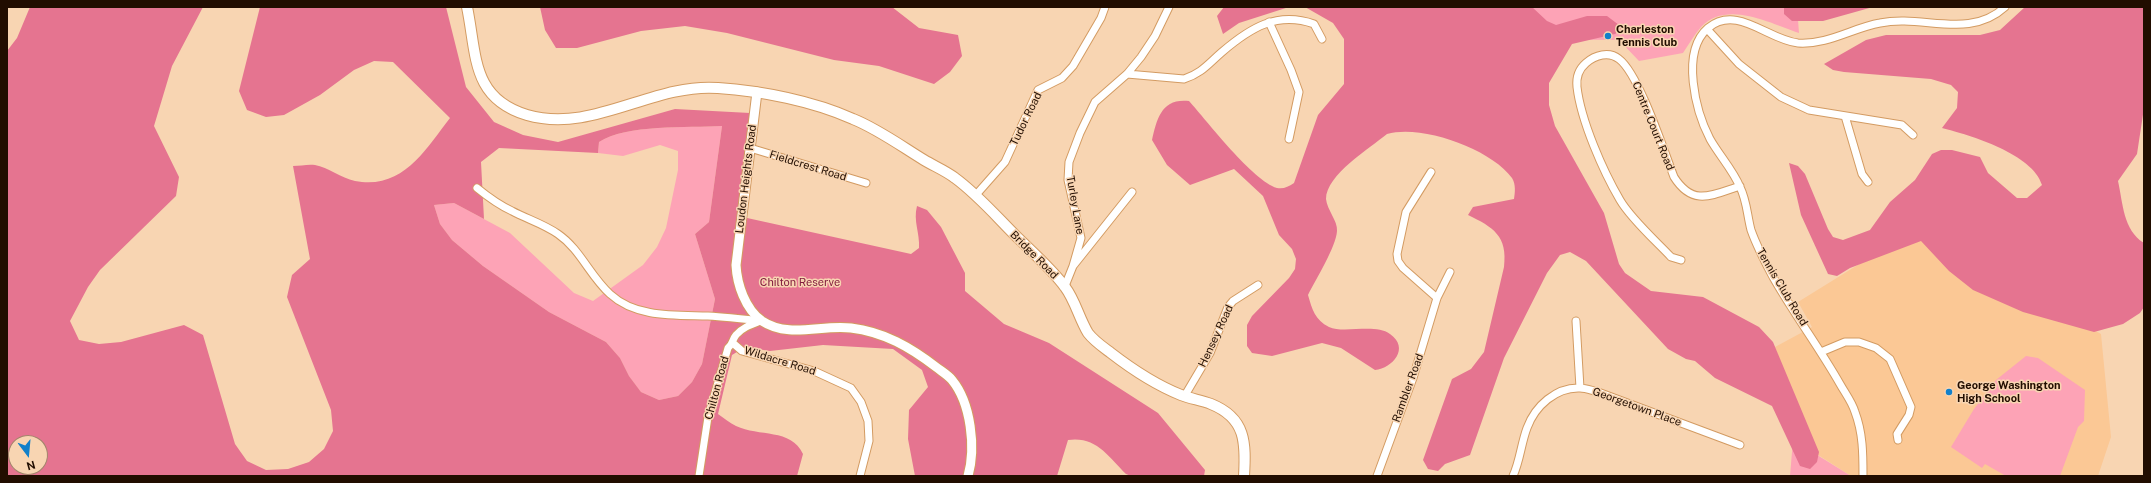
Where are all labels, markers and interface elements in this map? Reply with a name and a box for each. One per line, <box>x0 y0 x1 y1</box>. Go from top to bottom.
place label: Charleston Tennis Club <box>1616 23 1677 49</box>
marker: Charleston Tennis Club <box>1603 31 1613 41</box>
street label: Centre Court Road <box>1629 80 1677 172</box>
street label: Tudor Road <box>1007 90 1045 148</box>
street label: Loudon Heights Road <box>733 124 759 234</box>
street label: Fieldcrest Road <box>768 148 848 184</box>
street label: Turley Lane <box>1063 175 1087 235</box>
street label: Bridge Road <box>1007 228 1061 282</box>
street label: Tennis Club Road <box>1754 246 1810 328</box>
park label: Chilton Reserve <box>760 276 840 290</box>
street label: Hensey Road <box>1196 303 1236 369</box>
street label: Wildacre Road <box>743 344 817 378</box>
street label: Rambler Road <box>1390 352 1426 424</box>
street label: Chilton Road <box>702 355 732 421</box>
place label: George Washington High School <box>1957 379 2060 405</box>
street label: Georgetown Place <box>1591 385 1683 429</box>
marker: George Washington High School <box>1944 387 1954 397</box>
north arrow <box>8 435 48 475</box>
text: N <box>25 459 37 473</box>

